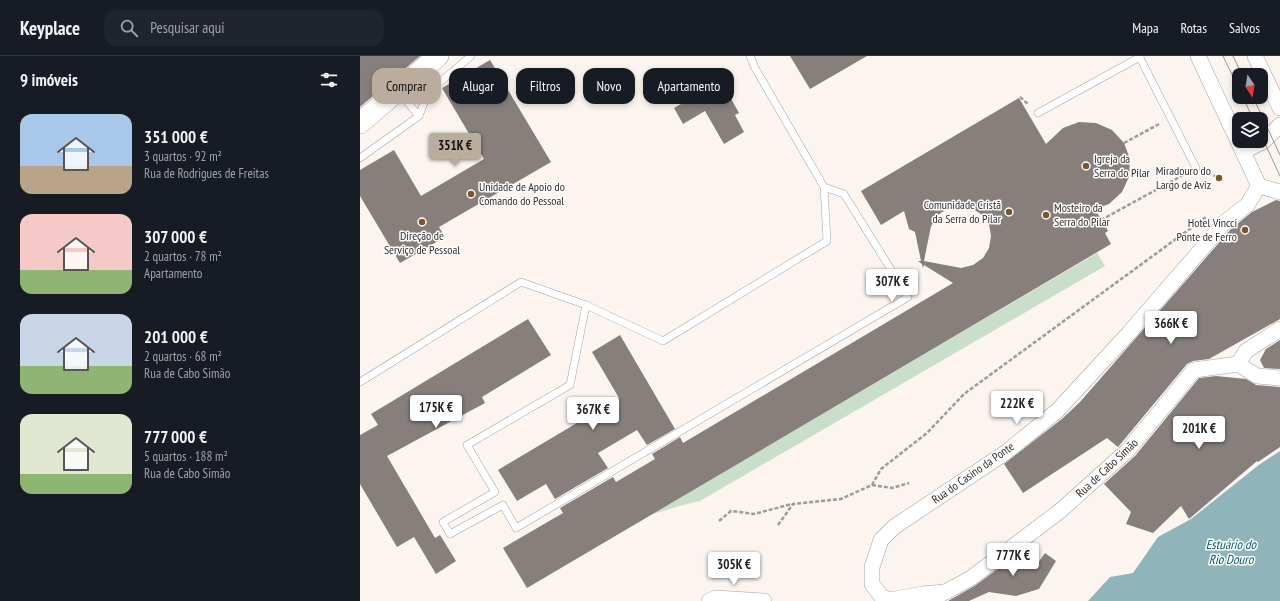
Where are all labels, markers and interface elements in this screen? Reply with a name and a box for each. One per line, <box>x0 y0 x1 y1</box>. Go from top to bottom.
search box <box>104 10 384 46</box>
text: Keyplace <box>20 16 80 40</box>
icon: search <box>118 17 140 39</box>
text: Pesquisar aqui <box>150 18 225 37</box>
text: Mapa <box>1132 19 1159 37</box>
text: Rotas <box>1181 19 1207 37</box>
text: Salvos <box>1229 19 1260 37</box>
chip: Comprar <box>372 68 441 104</box>
chip: Alugar <box>449 68 508 104</box>
chip: Filtros <box>516 68 575 104</box>
chip: Novo <box>583 68 635 104</box>
chip: Apartamento <box>643 68 734 104</box>
north arrow <box>1232 68 1268 104</box>
map controls <box>1232 68 1268 148</box>
text: 9 imóveis <box>20 69 78 91</box>
icon: filters <box>318 69 340 91</box>
button: layers <box>1232 112 1268 148</box>
text: 351 000 € <box>144 126 208 148</box>
icon: home <box>52 130 100 178</box>
pin: 351K € <box>422 133 488 167</box>
text: 351K € <box>438 137 472 154</box>
text: 3 quartos · 92 m² <box>144 148 222 165</box>
place label: Igreja da Serra do Pilar <box>1094 151 1151 180</box>
marker: Igreja da Serra do Pilar <box>1081 161 1091 171</box>
place label: Miradouro do Largo de Aviz <box>1156 163 1211 192</box>
text: Rua de Rodrigues de Freitas <box>144 165 269 182</box>
marker: Miradouro do Largo de Aviz <box>1214 173 1224 183</box>
place label: Unidade de Apoio do Comando do Pessoal <box>479 179 565 208</box>
marker: Unidade de Apoio do Comando do Pessoal <box>466 189 476 199</box>
place label: Comunidade Cristã da Serra do Pilar <box>924 197 1002 226</box>
place label: Mosteiro da Serra do Pilar <box>1054 200 1111 229</box>
marker: Comunidade Cristã da Serra do Pilar <box>1004 207 1014 217</box>
marker: Mosteiro da Serra do Pilar <box>1041 210 1051 220</box>
place label: Hotel Vincci Ponte de Ferro <box>1176 215 1237 244</box>
marker: Direção de Serviço de Pessoal <box>417 217 427 227</box>
marker: Hotel Vincci Ponte de Ferro <box>1240 225 1250 235</box>
text: 307 000 € <box>144 226 207 248</box>
place label: Direção de Serviço de Pessoal <box>384 228 460 257</box>
icon: home <box>52 230 100 278</box>
text: 2 quartos · 78 m² <box>144 248 222 265</box>
text: Apartamento <box>144 265 202 282</box>
pin: 307K € <box>859 269 925 303</box>
text: 307K € <box>875 273 909 290</box>
pin: 366K € <box>1138 311 1204 345</box>
text: 366K € <box>1154 315 1188 332</box>
text: 201 000 € <box>144 326 208 348</box>
icon: home <box>52 330 100 378</box>
text: 2 quartos · 68 m² <box>144 348 222 365</box>
text: Rua de Cabo Simão <box>144 365 230 382</box>
pin: 222K € <box>984 391 1050 425</box>
pin: 175K € <box>403 395 469 429</box>
text: 222K € <box>1000 395 1034 412</box>
pin: 367K € <box>560 397 626 431</box>
text: 175K € <box>419 399 453 416</box>
text: 367K € <box>576 401 610 418</box>
pin: 201K € <box>1166 416 1232 450</box>
text: 201K € <box>1182 420 1216 437</box>
text: 777 000 € <box>144 426 207 448</box>
icon: home <box>52 430 100 478</box>
street label: Rua de Cabo Simão <box>1072 435 1141 500</box>
street label: Rua do Casino da Ponte <box>929 439 1017 507</box>
text: 5 quartos · 188 m² <box>144 448 228 465</box>
text: Rua de Cabo Simão <box>144 465 230 482</box>
water label: Estuário do Rio Douro <box>1206 536 1258 568</box>
pin: 777K € <box>980 543 1046 577</box>
text: 777K € <box>996 547 1030 564</box>
pin: 305K € <box>701 552 767 586</box>
text: 305K € <box>717 556 751 573</box>

